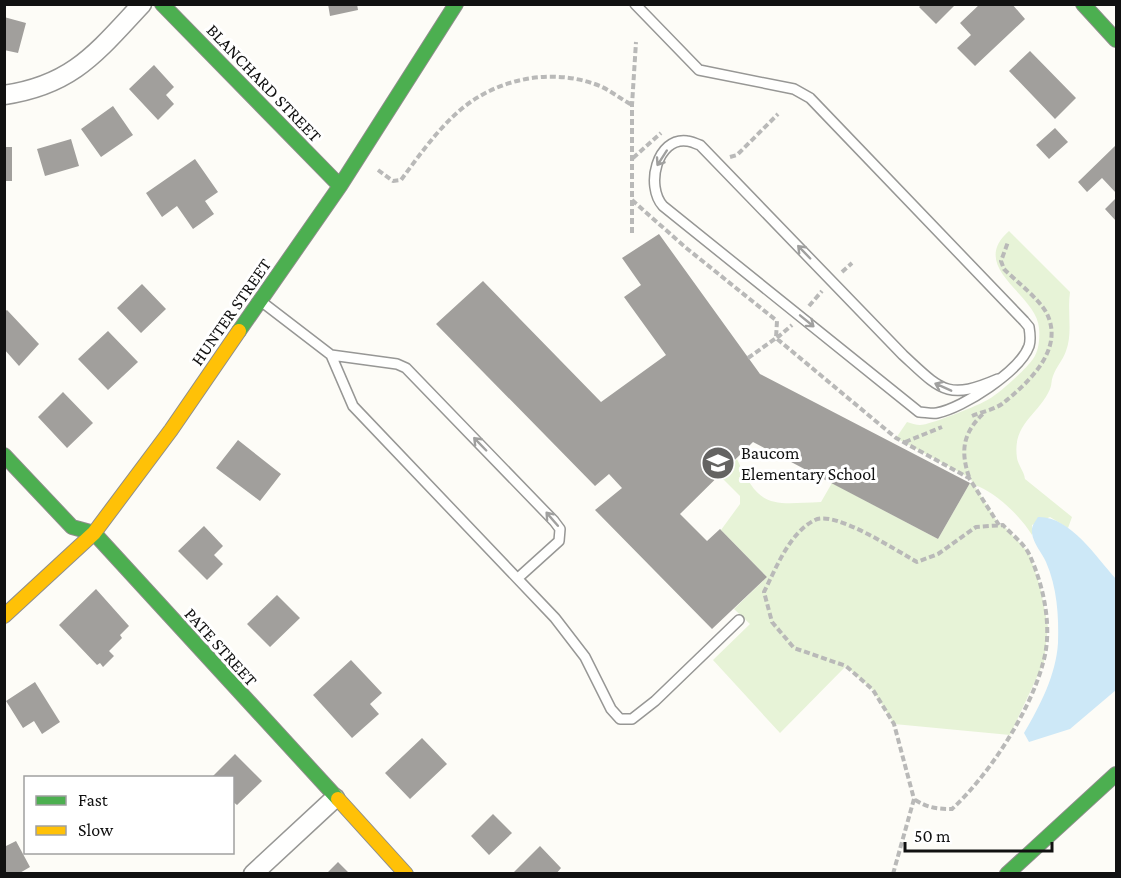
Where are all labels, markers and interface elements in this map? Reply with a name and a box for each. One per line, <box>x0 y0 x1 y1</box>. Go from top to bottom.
street label: BLANCHARD STREET <box>203 20 326 146</box>
one-way arrow <box>656 150 668 166</box>
one-way arrow <box>797 244 811 259</box>
street label: HUNTER STREET <box>187 255 275 369</box>
one-way arrow <box>799 314 815 327</box>
one-way arrow <box>934 381 952 392</box>
one-way arrow <box>472 437 487 452</box>
place label: Baucom Elementary School <box>741 443 876 484</box>
school or university icon: Baucom Elementary School <box>700 445 736 481</box>
one-way arrow <box>545 512 559 527</box>
street label: PATE STREET <box>181 604 261 690</box>
legend <box>24 776 234 854</box>
text: Fast <box>78 790 109 810</box>
scale bar <box>905 815 1052 853</box>
text: Slow <box>78 820 114 840</box>
text: 50 m <box>914 826 951 846</box>

